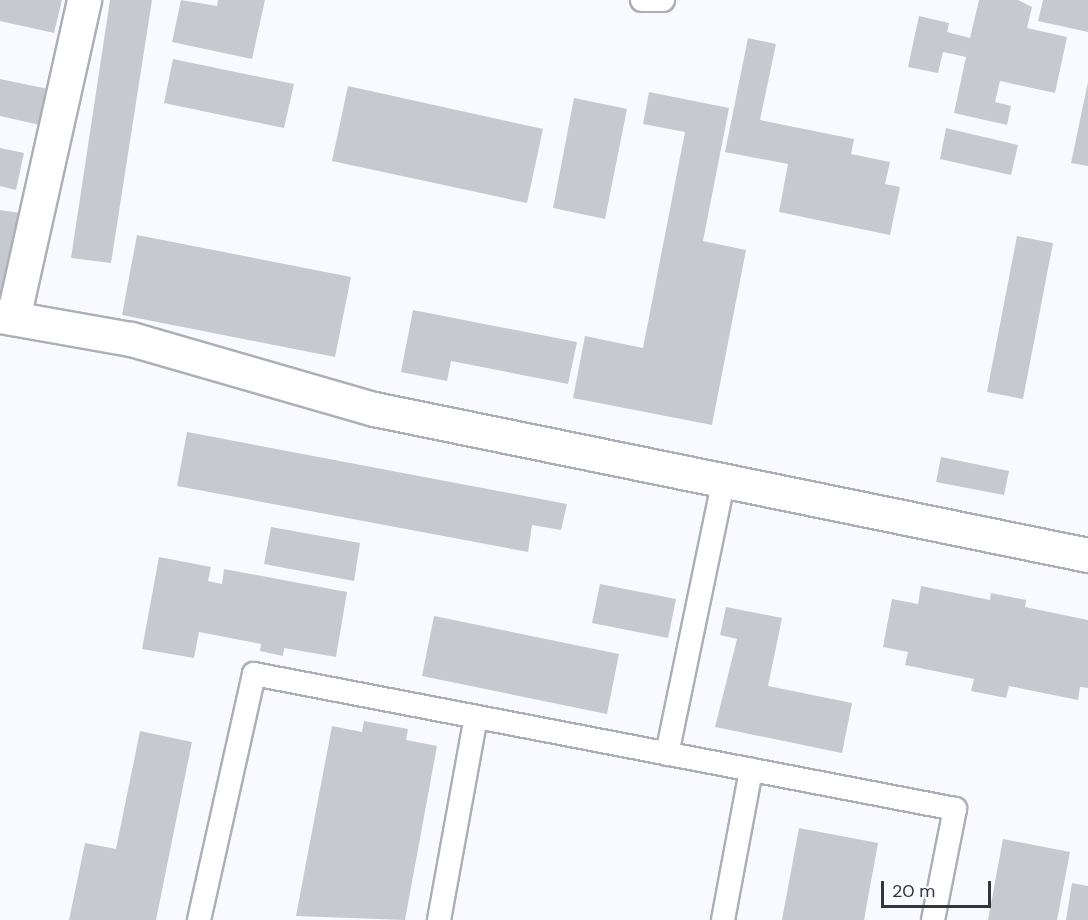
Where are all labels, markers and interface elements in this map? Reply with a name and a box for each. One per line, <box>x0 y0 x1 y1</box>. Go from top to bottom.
scale bar <box>884 869 994 907</box>
text: 20 m <box>892 879 935 903</box>

